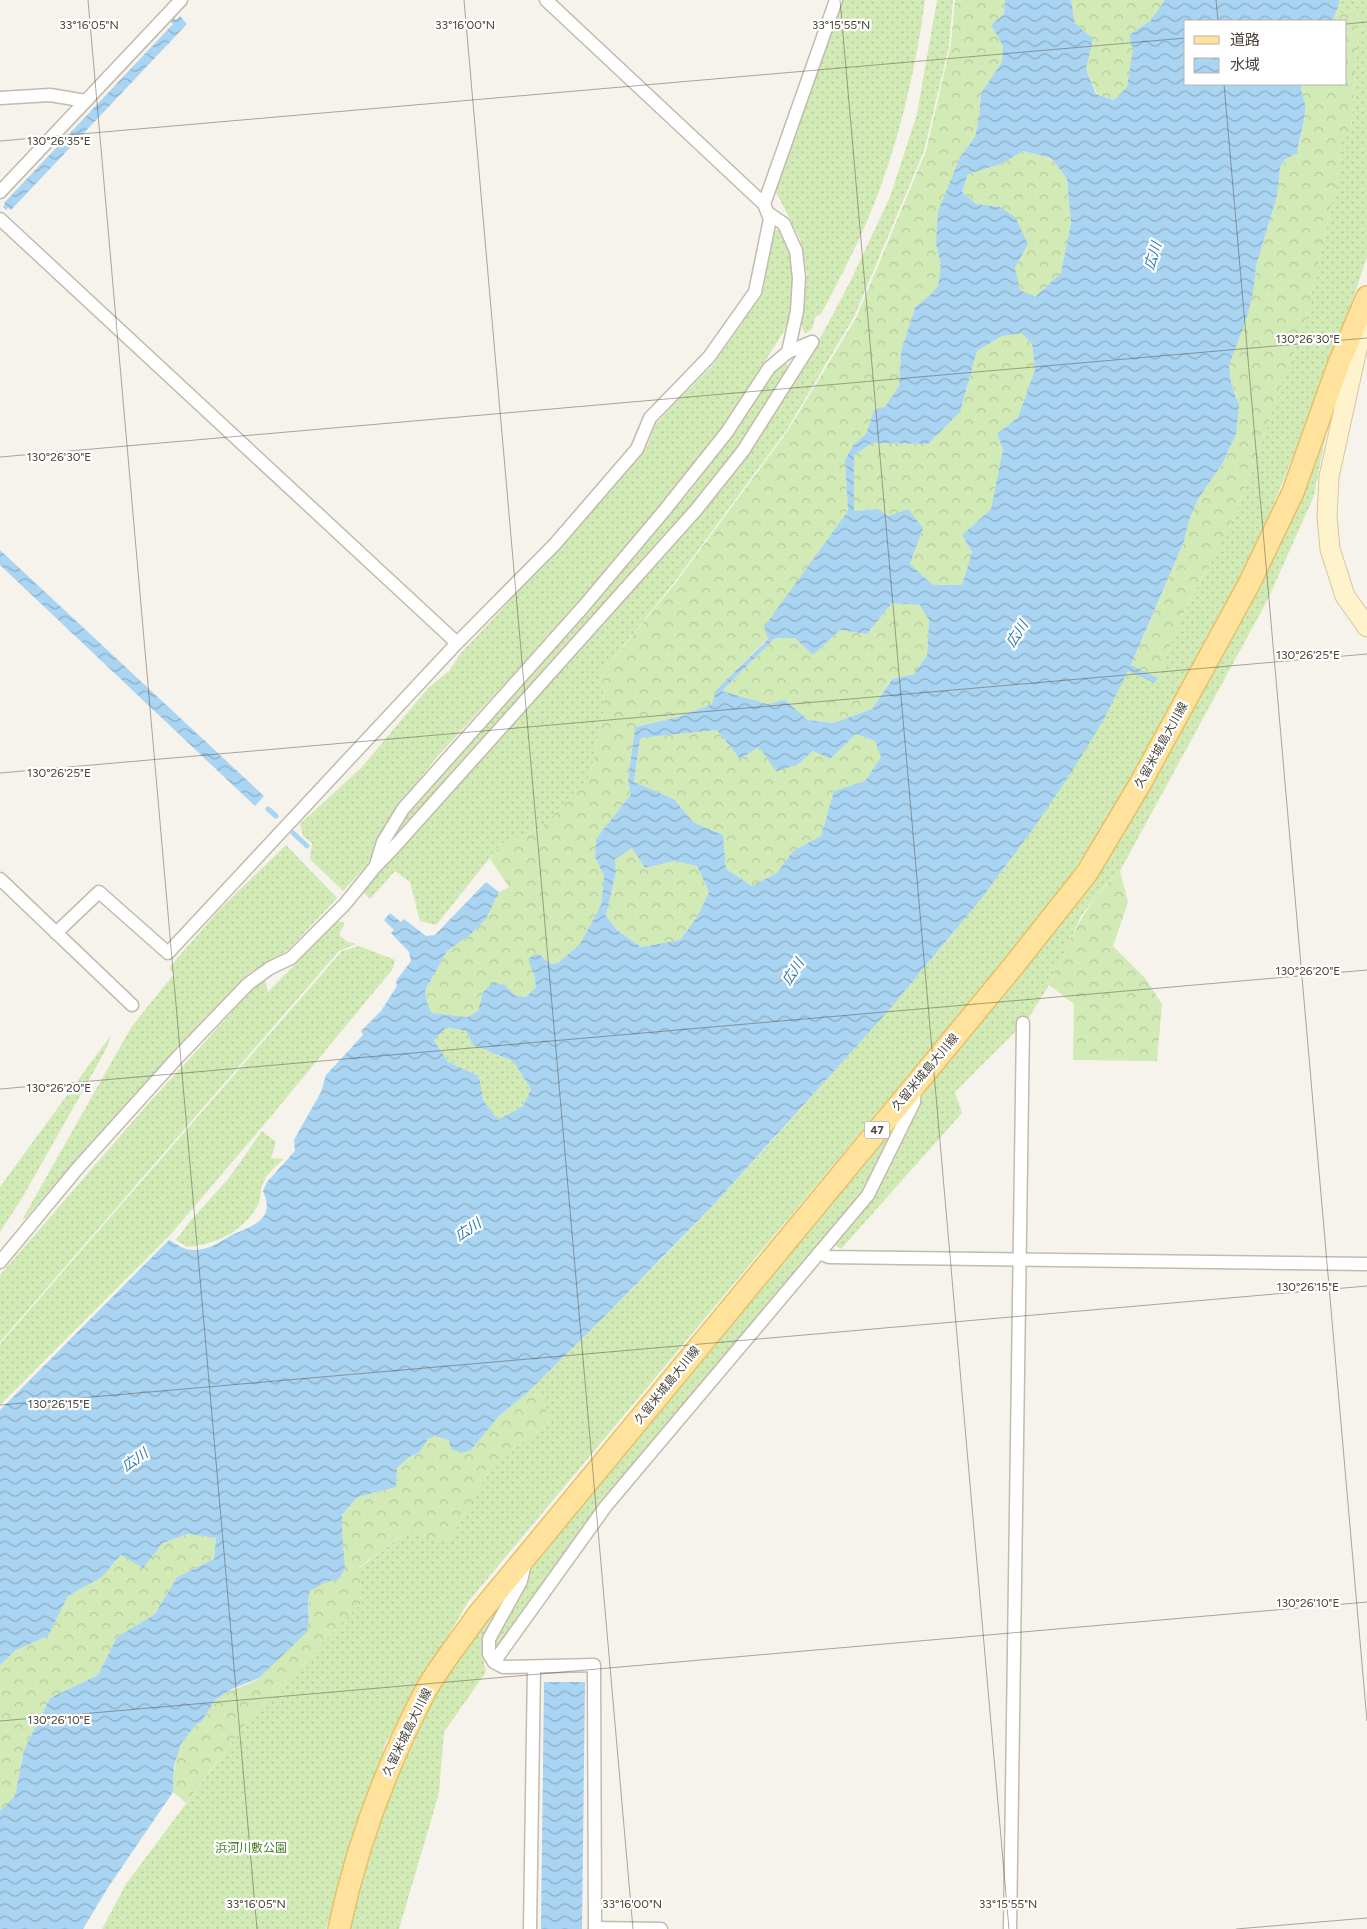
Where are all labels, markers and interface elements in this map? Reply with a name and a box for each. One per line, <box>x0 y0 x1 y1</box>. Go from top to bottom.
text: 33°16'05"N <box>59 18 119 32</box>
text: 33°16'00"N <box>435 18 495 32</box>
text: 33°15'55"N <box>812 18 870 32</box>
legend <box>1184 20 1347 85</box>
text: 道路 <box>1230 31 1260 49</box>
text: 水域 <box>1230 56 1260 74</box>
text: 130°26'35"E <box>27 134 91 148</box>
water label: 広川 <box>1141 238 1166 272</box>
text: 130°26'30"E <box>1276 332 1340 346</box>
text: 130°26'30"E <box>27 450 91 464</box>
water label: 広川 <box>1002 616 1033 650</box>
text: 130°26'25"E <box>1276 648 1340 662</box>
street label: 久留米城島大川線 <box>1132 700 1190 790</box>
text: 130°26'25"E <box>27 766 91 780</box>
water label: 広川 <box>778 954 809 988</box>
text: 130°26'20"E <box>1276 964 1340 978</box>
street label: 久留米城島大川線 <box>889 1031 961 1113</box>
text: 130°26'20"E <box>27 1081 91 1095</box>
road number: 47 <box>864 1122 890 1138</box>
water label: 広川 <box>452 1214 486 1245</box>
text: 130°26'15"E <box>1277 1280 1339 1294</box>
street label: 久留米城島大川線 <box>631 1343 703 1427</box>
text: 130°26'15"E <box>28 1397 90 1411</box>
water label: 広川 <box>119 1444 153 1475</box>
text: 130°26'10"E <box>1276 1596 1340 1610</box>
street label: 久留米城島大川線 <box>380 1686 434 1778</box>
text: 130°26'10"E <box>27 1713 91 1727</box>
park label: 浜河川敷公園 <box>215 1841 287 1855</box>
text: 33°16'05"N <box>226 1897 286 1911</box>
text: 33°16'00"N <box>602 1897 662 1911</box>
text: 33°15'55"N <box>979 1897 1037 1911</box>

